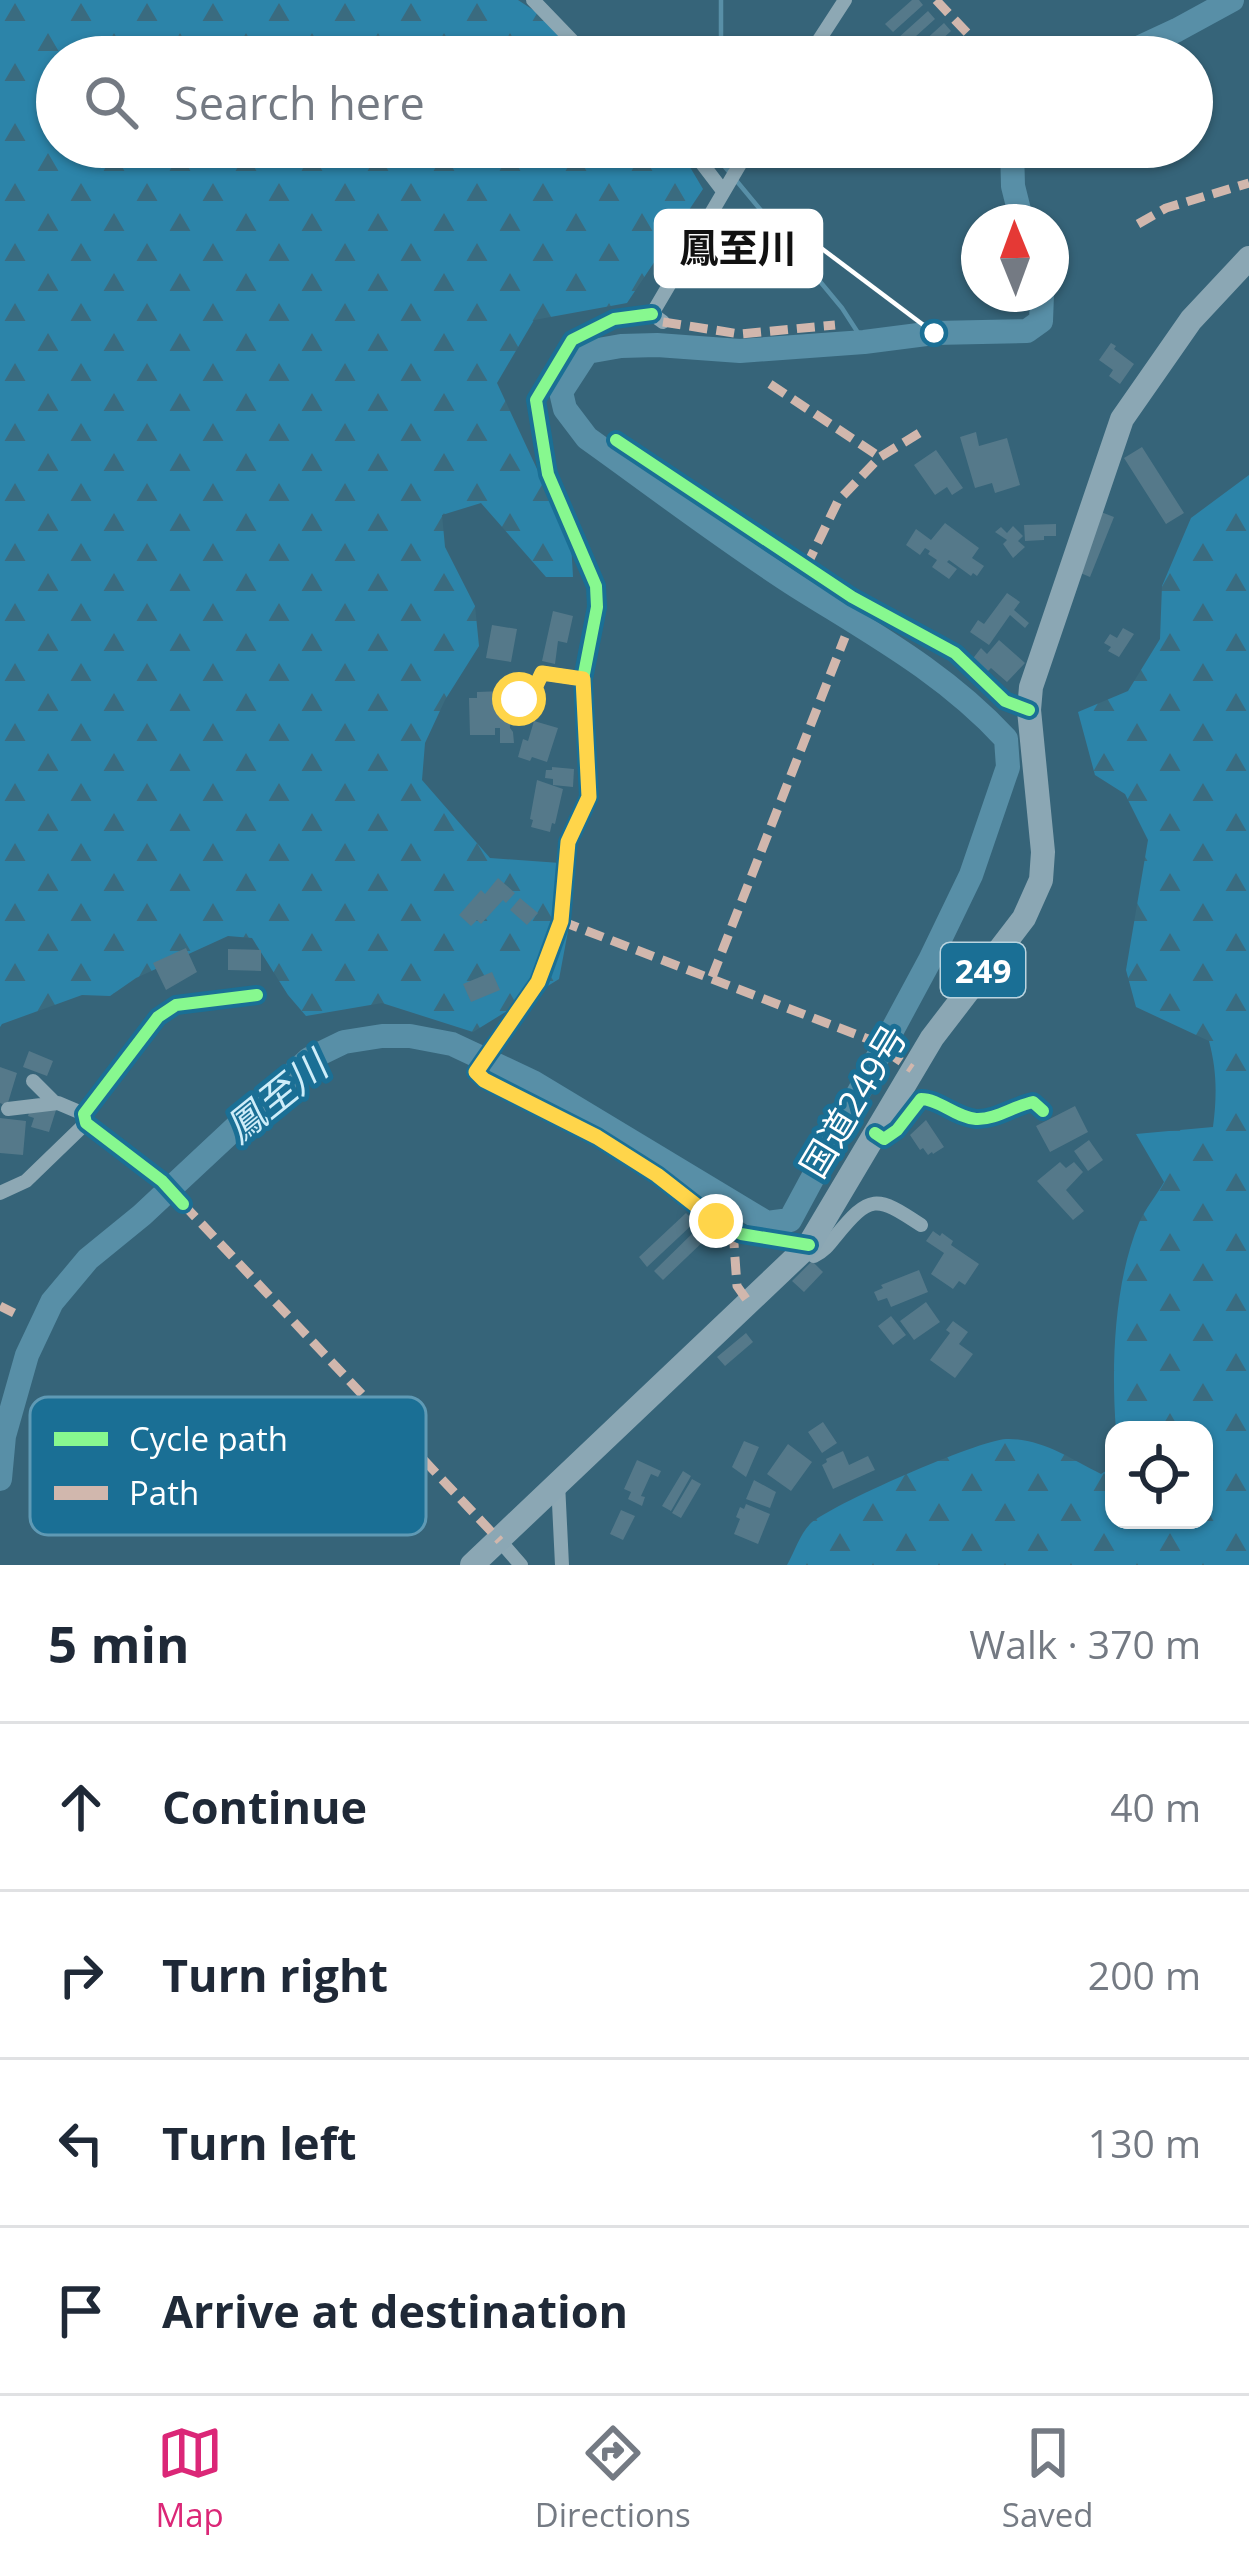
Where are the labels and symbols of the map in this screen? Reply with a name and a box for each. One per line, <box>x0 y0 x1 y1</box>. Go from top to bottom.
north arrow <box>961 204 1069 312</box>
callout: 鳳至川 <box>656 211 821 286</box>
text: 鳳至川 <box>679 220 797 273</box>
route start <box>492 672 546 726</box>
road number: 249 <box>941 943 1025 997</box>
street label: 国道249号 <box>788 1016 918 1186</box>
water label: 鳳至川 <box>213 1036 340 1153</box>
route end <box>689 1194 743 1248</box>
legend <box>30 1397 426 1535</box>
text: Cycle path <box>129 1416 288 1461</box>
text: Path <box>129 1470 199 1515</box>

